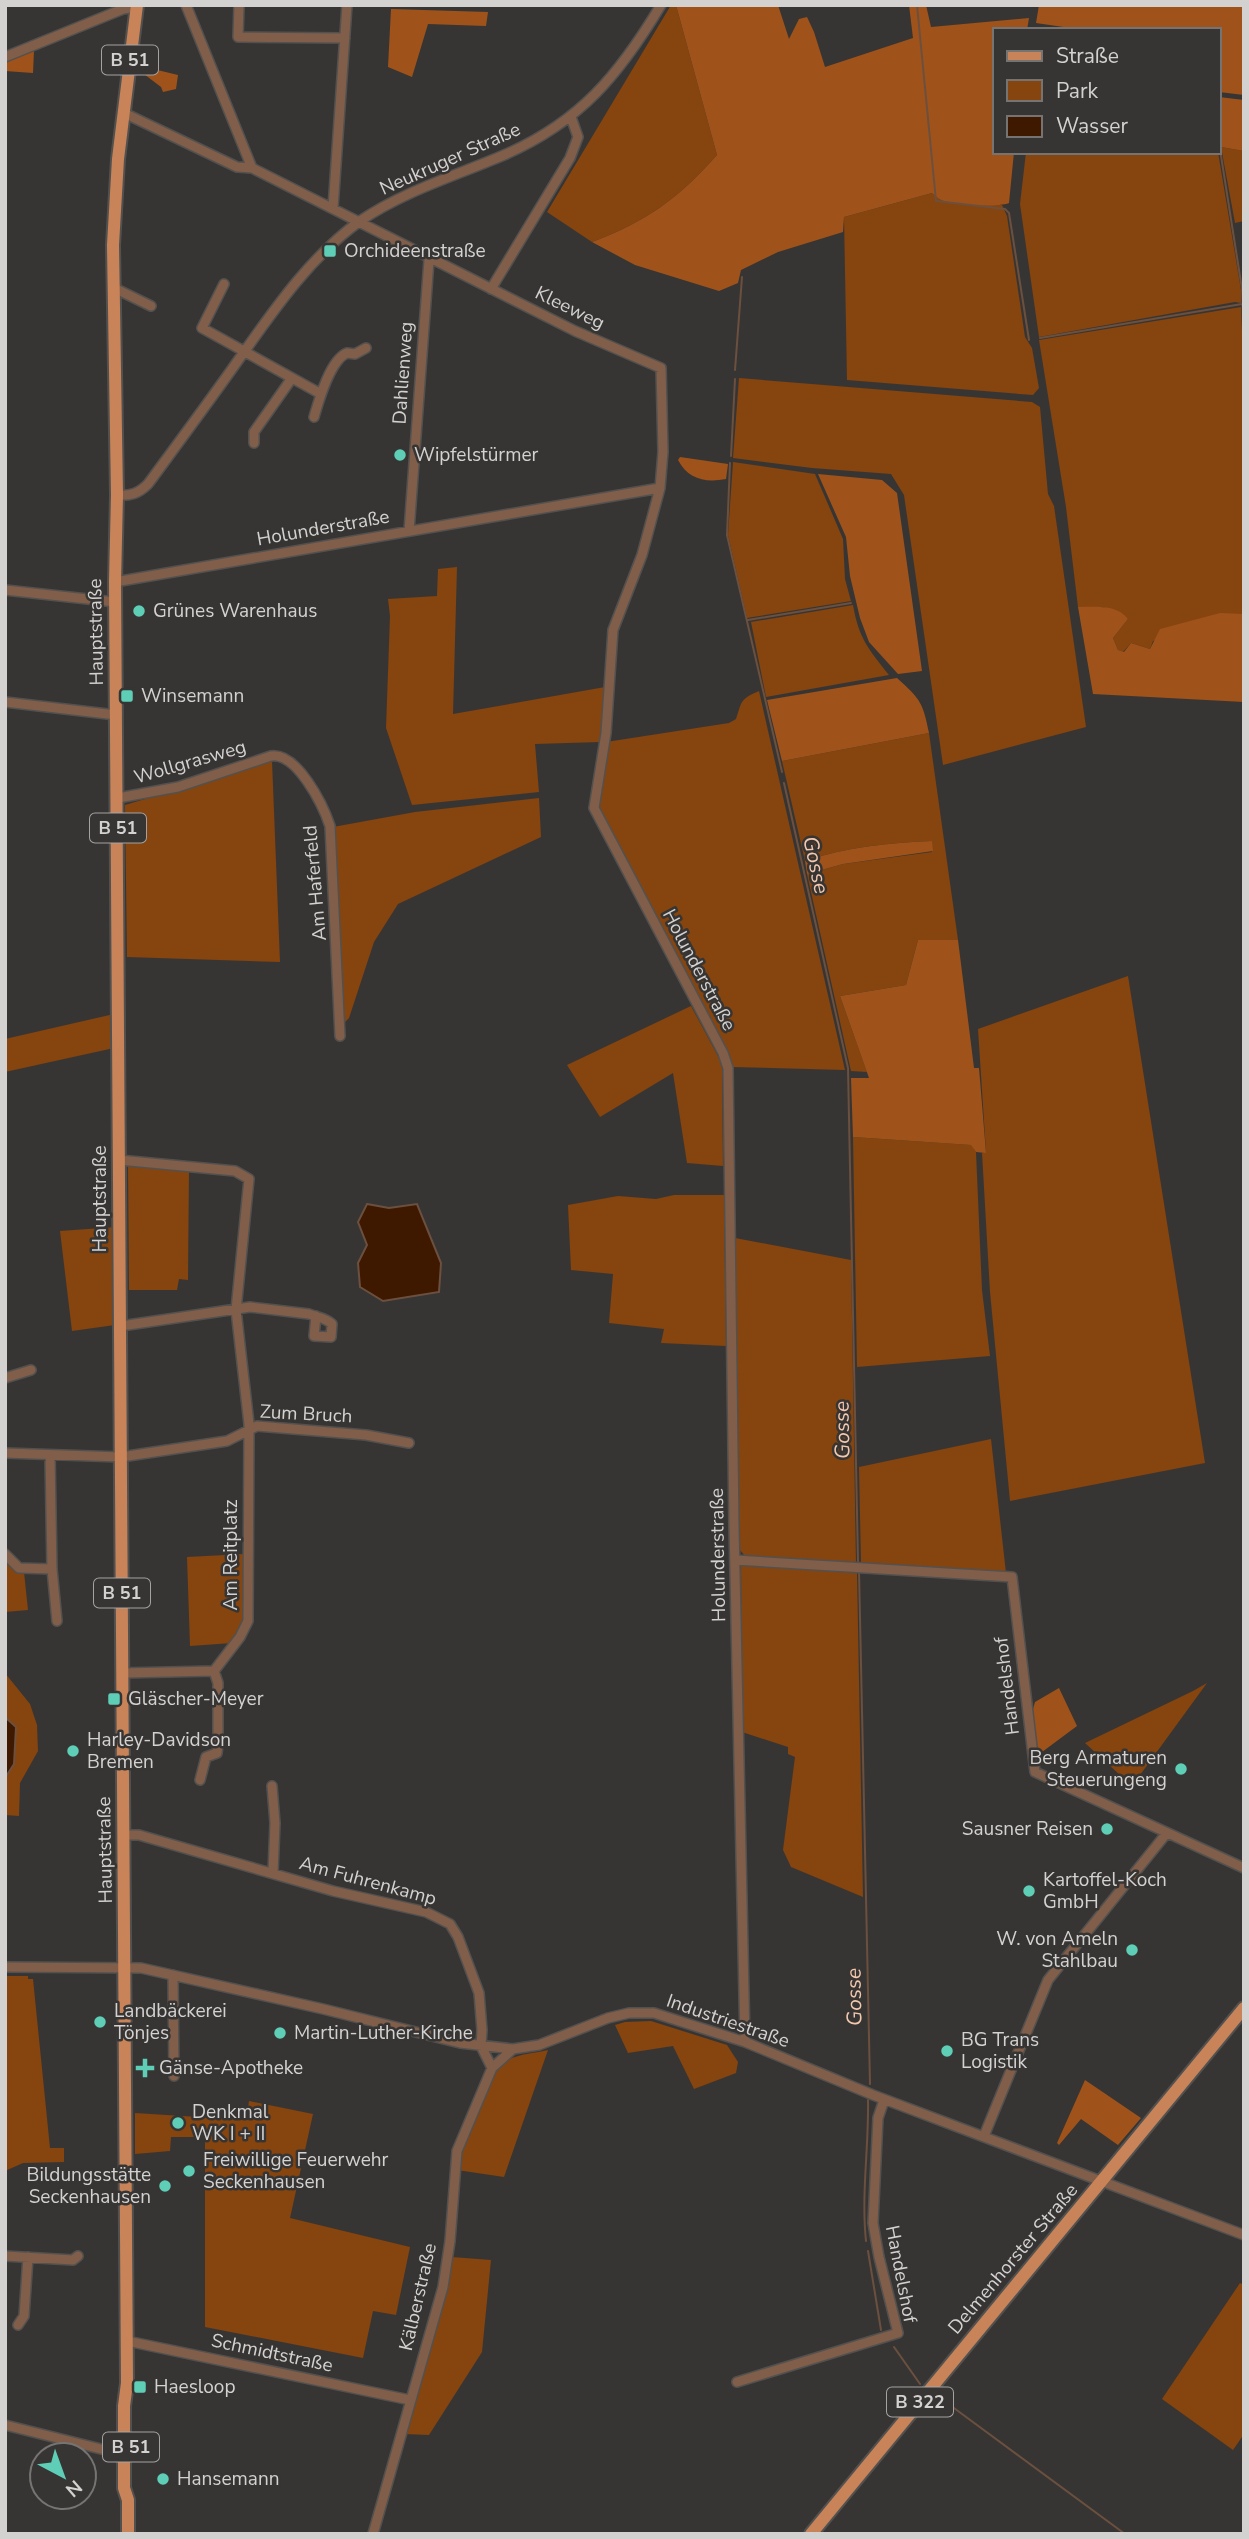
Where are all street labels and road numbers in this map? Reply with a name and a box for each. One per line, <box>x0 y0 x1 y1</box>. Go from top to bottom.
road number: B 51 <box>102 46 158 74</box>
street label: Neukruger Straße <box>375 116 525 202</box>
street label: Kleeweg <box>531 280 609 336</box>
street label: Dahlienweg <box>386 321 420 425</box>
street label: Holunderstraße <box>255 504 391 552</box>
street label: Hauptstraße <box>82 578 110 686</box>
street label: Wollgrasweg <box>131 734 249 790</box>
road number: B 51 <box>90 814 146 842</box>
street label: Am Haferfeld <box>297 824 333 942</box>
street label: Holunderstraße <box>656 905 742 1035</box>
street label: Hauptstraße <box>87 1145 113 1253</box>
street label: Zum Bruch <box>259 1399 353 1429</box>
street label: Holunderstraße <box>704 1488 732 1622</box>
street label: Am Reitplatz <box>218 1499 244 1610</box>
road number: B 51 <box>94 1578 150 1608</box>
street label: Handelshof <box>988 1635 1026 1737</box>
street label: Hauptstraße <box>91 1796 119 1904</box>
street label: Am Fuhrenkamp <box>297 1850 439 1912</box>
street label: Industriestraße <box>663 1988 793 2054</box>
street label: Delmenhorster Straße <box>942 2178 1084 2340</box>
street label: Handelshof <box>879 2223 923 2326</box>
street label: Kälberstraße <box>393 2241 443 2353</box>
street label: Schmidtstraße <box>209 2327 335 2379</box>
road number: B 322 <box>887 2388 953 2416</box>
road number: B 51 <box>103 2432 159 2462</box>

